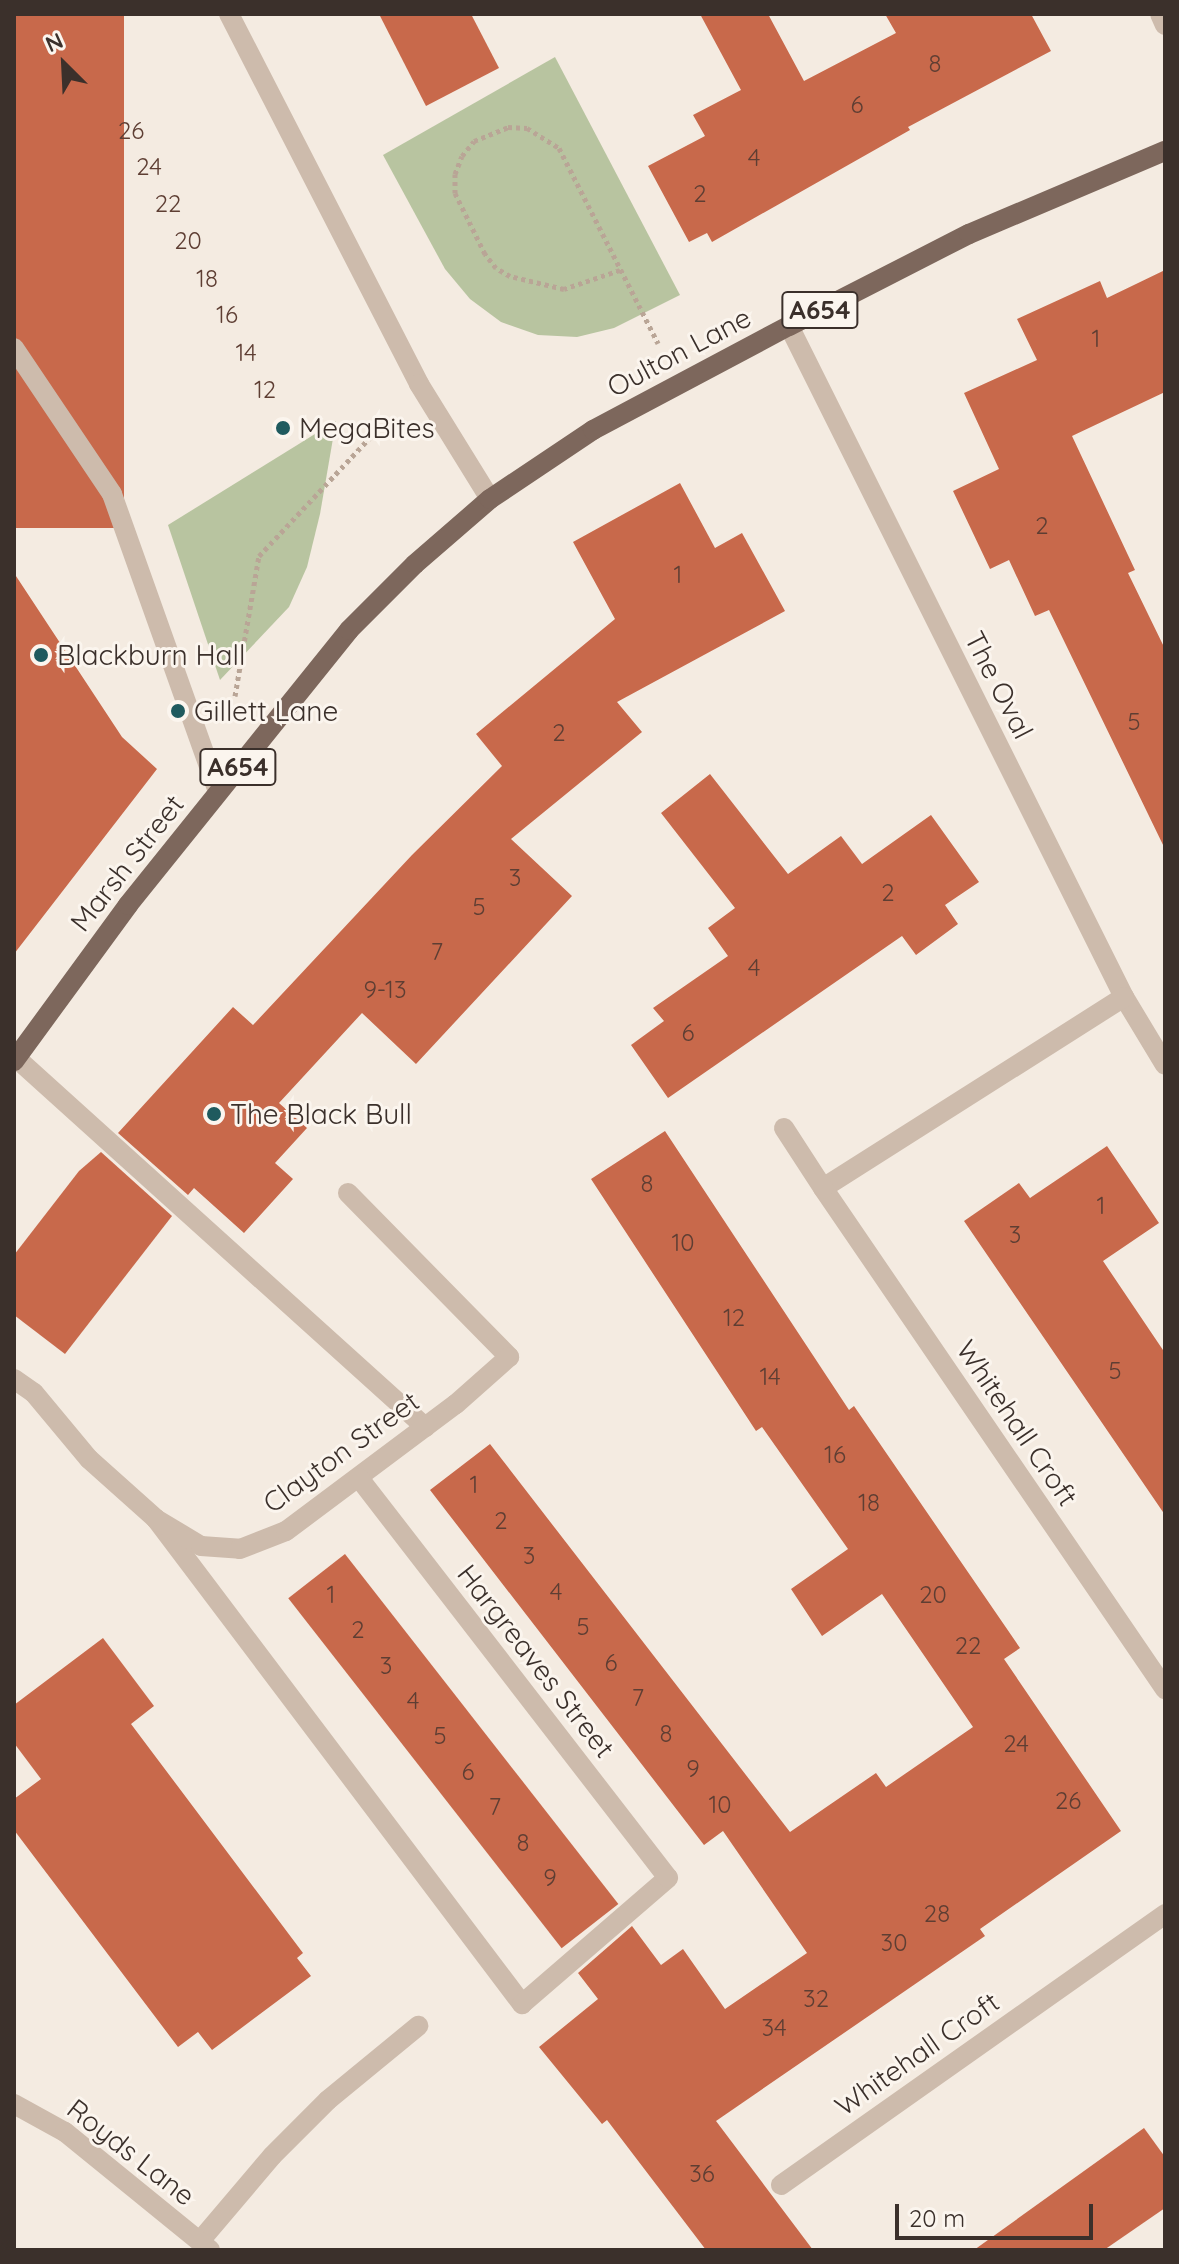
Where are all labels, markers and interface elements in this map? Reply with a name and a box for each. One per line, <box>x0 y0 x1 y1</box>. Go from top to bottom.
north arrow <box>24 24 104 104</box>
text: N <box>41 26 67 58</box>
house number: 8 <box>929 50 941 78</box>
house number: 6 <box>851 91 863 119</box>
house number: 26 <box>118 117 144 145</box>
house number: 4 <box>748 144 760 172</box>
house number: 24 <box>136 153 162 181</box>
house number: 2 <box>693 180 707 208</box>
house number: 22 <box>155 190 181 218</box>
house number: 20 <box>174 227 202 255</box>
house number: 18 <box>196 265 218 293</box>
road number: A654 <box>780 288 860 332</box>
street label: Oulton Lane <box>601 300 757 404</box>
house number: 16 <box>216 301 238 329</box>
house number: 1 <box>1092 325 1100 353</box>
house number: 14 <box>235 339 257 367</box>
house number: 12 <box>254 376 276 404</box>
place label: MegaBites <box>299 411 435 445</box>
marker: MegaBites <box>274 419 292 437</box>
house number: 2 <box>1035 512 1049 540</box>
house number: 1 <box>674 561 682 589</box>
street label: The Oval <box>958 626 1040 744</box>
place label: Blackburn Hall <box>57 638 245 672</box>
marker: Blackburn Hall <box>32 646 50 664</box>
place label: Gillett Lane <box>194 694 338 728</box>
marker: Gillett Lane <box>169 702 187 720</box>
house number: 5 <box>1127 708 1141 736</box>
house number: 2 <box>552 719 566 747</box>
road number: A654 <box>198 745 278 789</box>
street label: Marsh Street <box>63 788 191 938</box>
house number: 3 <box>509 864 521 892</box>
house number: 2 <box>881 879 895 907</box>
house number: 5 <box>472 893 486 921</box>
house number: 7 <box>431 938 443 966</box>
house number: 4 <box>748 954 760 982</box>
house number: 9-13 <box>363 976 407 1004</box>
house number: 6 <box>682 1019 694 1047</box>
place label: The Black Bull <box>230 1097 412 1131</box>
marker: The Black Bull <box>205 1105 223 1123</box>
house number: 8 <box>641 1170 653 1198</box>
house number: 1 <box>1097 1192 1105 1220</box>
house number: 3 <box>1009 1221 1021 1249</box>
house number: 10 <box>671 1229 695 1257</box>
house number: 12 <box>723 1304 745 1332</box>
street label: Whitehall Croft <box>949 1334 1085 1512</box>
house number: 5 <box>1108 1357 1122 1385</box>
house number: 14 <box>759 1363 781 1391</box>
street label: Clayton Street <box>257 1384 425 1520</box>
house number: 16 <box>824 1441 846 1469</box>
house number: 1 <box>470 1471 478 1499</box>
house number: 18 <box>858 1489 880 1517</box>
house number: 2 <box>494 1507 508 1535</box>
house number: 3 <box>523 1542 535 1570</box>
street label: Hargreaves Street <box>450 1558 622 1764</box>
house number: 4 <box>550 1578 562 1606</box>
house number: 1 <box>327 1581 335 1609</box>
house number: 20 <box>919 1581 947 1609</box>
house number: 5 <box>576 1613 590 1641</box>
house number: 2 <box>351 1616 365 1644</box>
house number: 22 <box>955 1632 981 1660</box>
house number: 6 <box>605 1649 617 1677</box>
house number: 3 <box>380 1652 392 1680</box>
house number: 7 <box>632 1684 644 1712</box>
house number: 4 <box>407 1687 419 1715</box>
house number: 8 <box>660 1720 672 1748</box>
house number: 5 <box>433 1722 447 1750</box>
house number: 24 <box>1003 1730 1029 1758</box>
house number: 9 <box>686 1755 700 1783</box>
house number: 6 <box>462 1758 474 1786</box>
house number: 26 <box>1055 1787 1081 1815</box>
house number: 10 <box>708 1791 732 1819</box>
house number: 7 <box>489 1793 501 1821</box>
house number: 8 <box>517 1829 529 1857</box>
house number: 9 <box>543 1864 557 1892</box>
house number: 28 <box>924 1900 950 1928</box>
house number: 30 <box>881 1929 907 1957</box>
house number: 32 <box>803 1985 829 2013</box>
street label: Whitehall Croft <box>829 1985 1005 2123</box>
house number: 34 <box>761 2014 787 2042</box>
street label: Royds Lane <box>60 2092 202 2212</box>
house number: 36 <box>689 2160 715 2188</box>
scale bar <box>899 2188 1097 2238</box>
text: 20 m <box>909 2203 965 2233</box>

